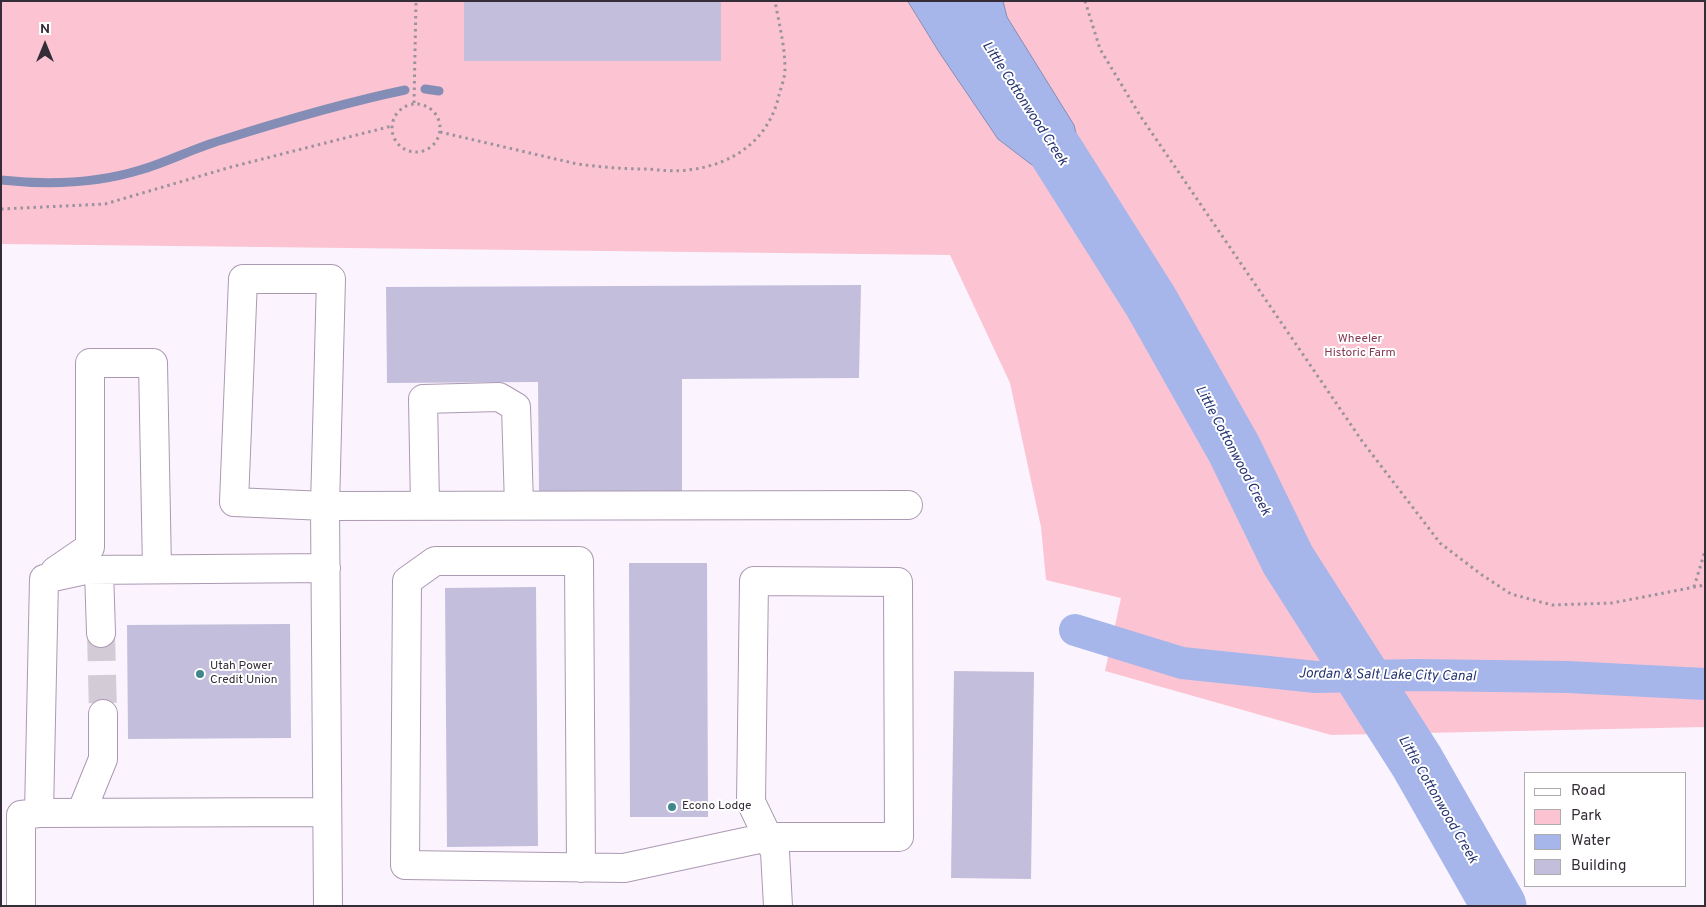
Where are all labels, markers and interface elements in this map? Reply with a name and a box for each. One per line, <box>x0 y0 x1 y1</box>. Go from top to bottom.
north arrow <box>20 20 70 70</box>
text: N <box>40 21 50 38</box>
water label: Little Cottonwood Creek <box>978 39 1070 169</box>
park label: Wheeler Historic Farm <box>1324 333 1396 361</box>
water label: Little Cottonwood Creek <box>1191 383 1273 519</box>
place label: Utah Power Credit Union <box>210 660 277 688</box>
water label: Jordan & Salt Lake City Canal <box>1298 666 1476 686</box>
marker: Utah Power Credit Union <box>194 668 206 680</box>
water label: Little Cottonwood Creek <box>1394 733 1480 867</box>
legend <box>1524 772 1686 887</box>
text: Road <box>1571 782 1606 801</box>
place label: Econo Lodge <box>682 800 751 814</box>
marker: Econo Lodge <box>666 801 678 813</box>
text: Park <box>1571 807 1602 826</box>
text: Water <box>1571 832 1610 851</box>
text: Building <box>1571 857 1626 876</box>

